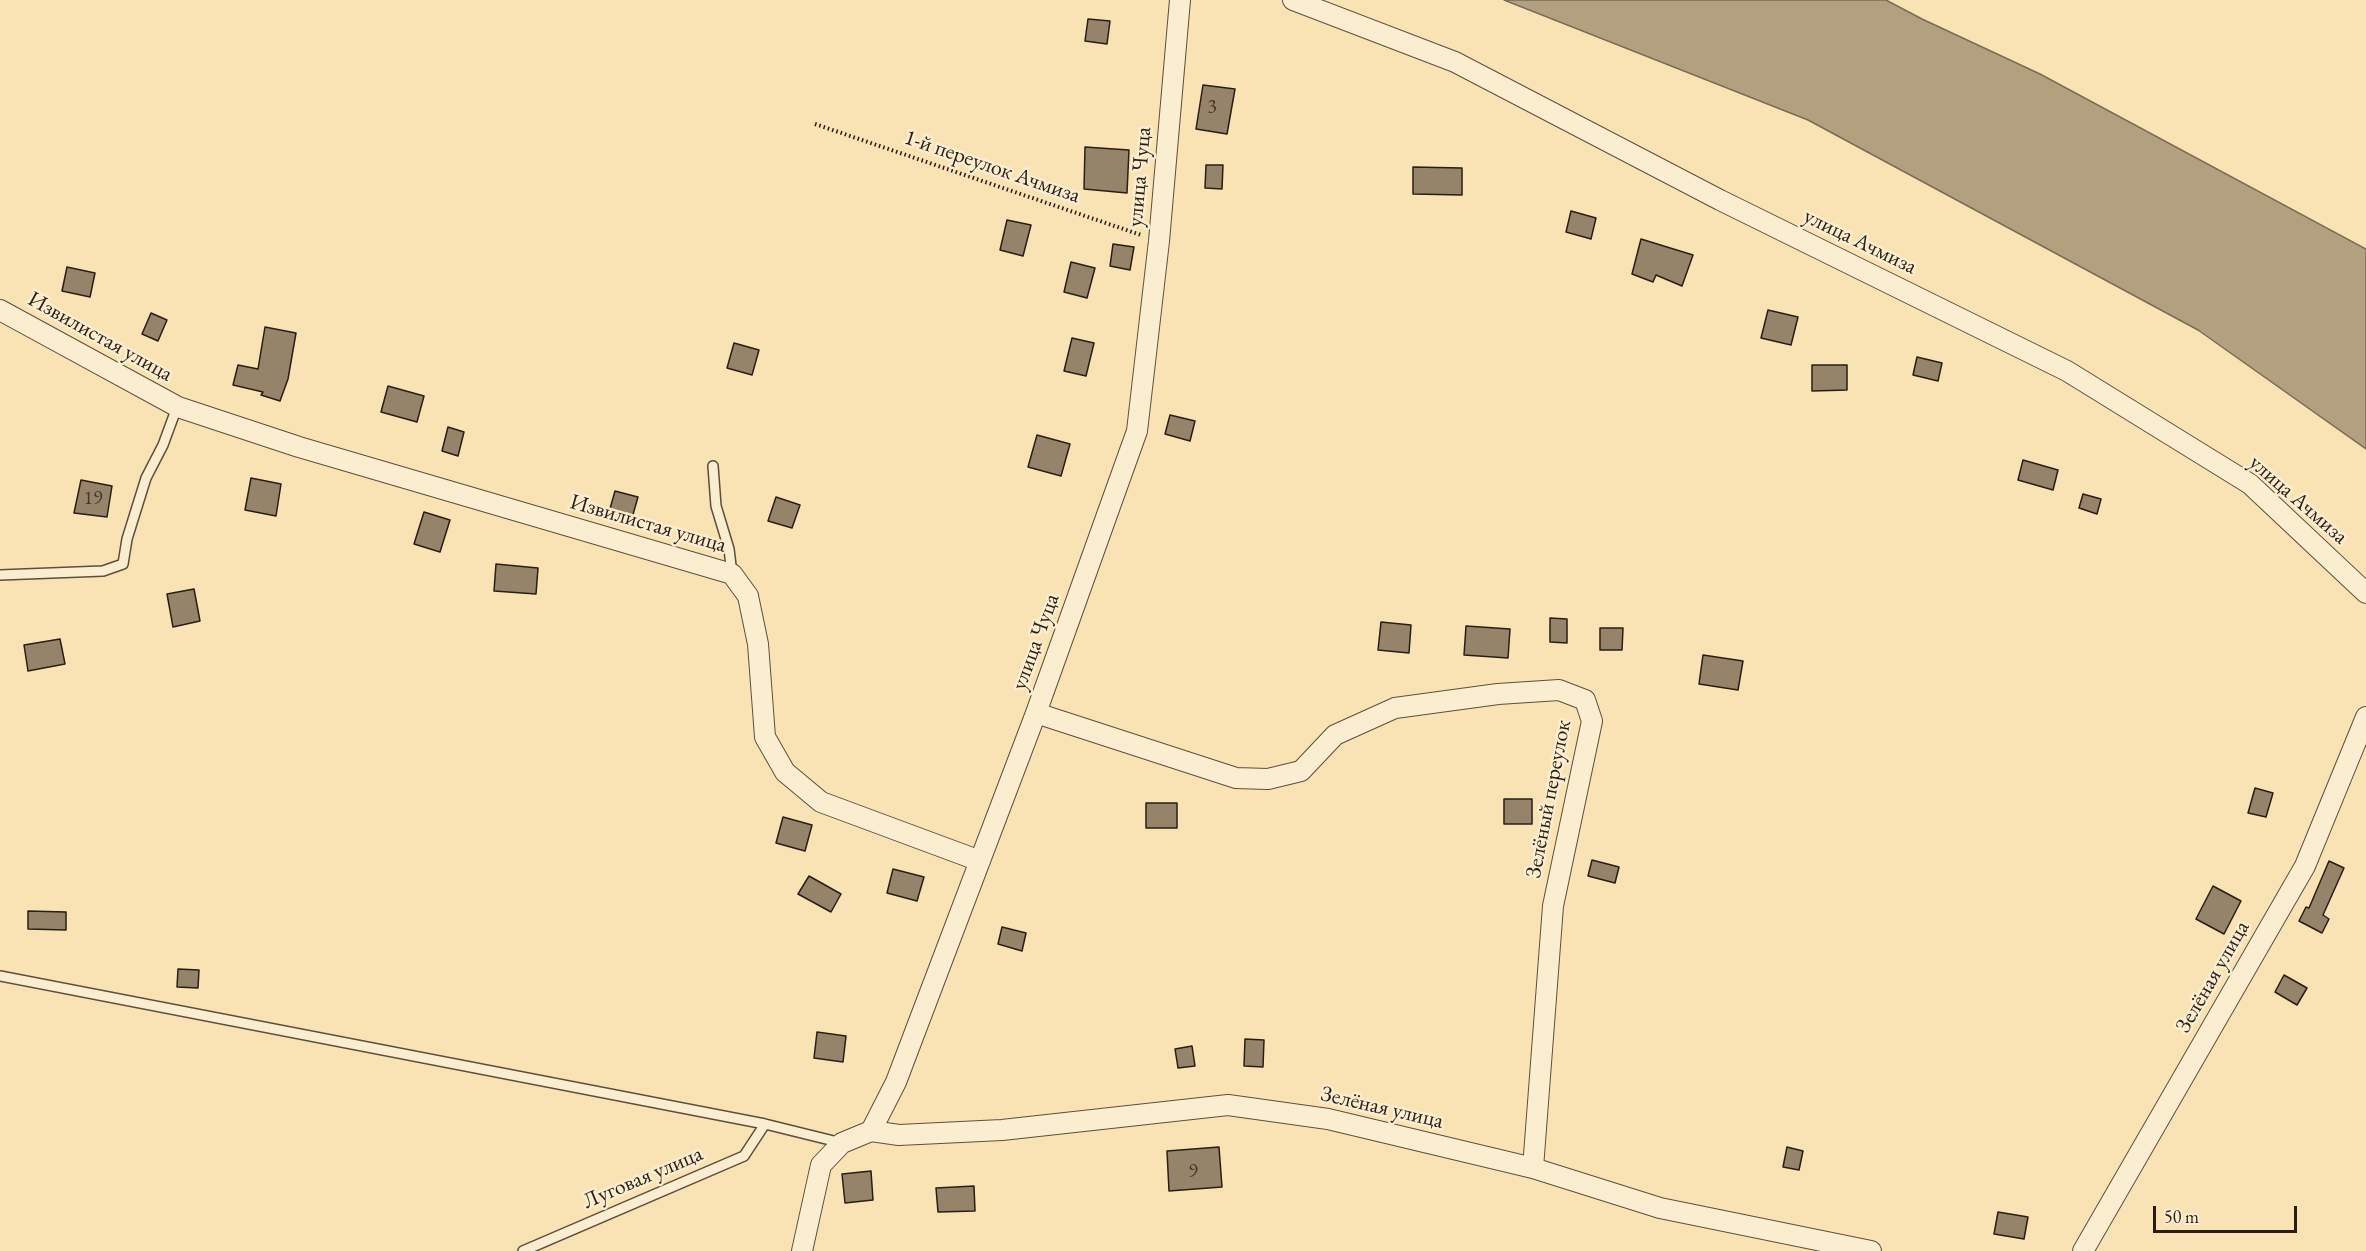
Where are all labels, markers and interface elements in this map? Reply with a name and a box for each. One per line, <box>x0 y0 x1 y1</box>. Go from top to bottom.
house number: 3 <box>1207 96 1217 120</box>
street label: 1-й переулок Ачмиза <box>901 125 1083 209</box>
street label: улица Чуца <box>1122 126 1158 228</box>
street label: улица Ачмиза <box>1799 203 1921 281</box>
street label: Извилистая улица <box>23 286 177 388</box>
street label: улица Ачмиза <box>2243 450 2353 550</box>
house number: 19 <box>83 487 103 511</box>
street label: Извилистая улица <box>567 489 729 559</box>
street label: улица Чуца <box>1006 590 1066 694</box>
street label: Зелёный переулок <box>1521 718 1577 880</box>
street label: Зелёная улица <box>2170 916 2256 1038</box>
street label: Зелёная улица <box>1318 1081 1446 1135</box>
street label: Луговая улица <box>579 1141 707 1215</box>
house number: 9 <box>1188 1160 1198 1184</box>
scale bar <box>2156 1194 2300 1232</box>
text: 50 m <box>2164 1205 2199 1228</box>

